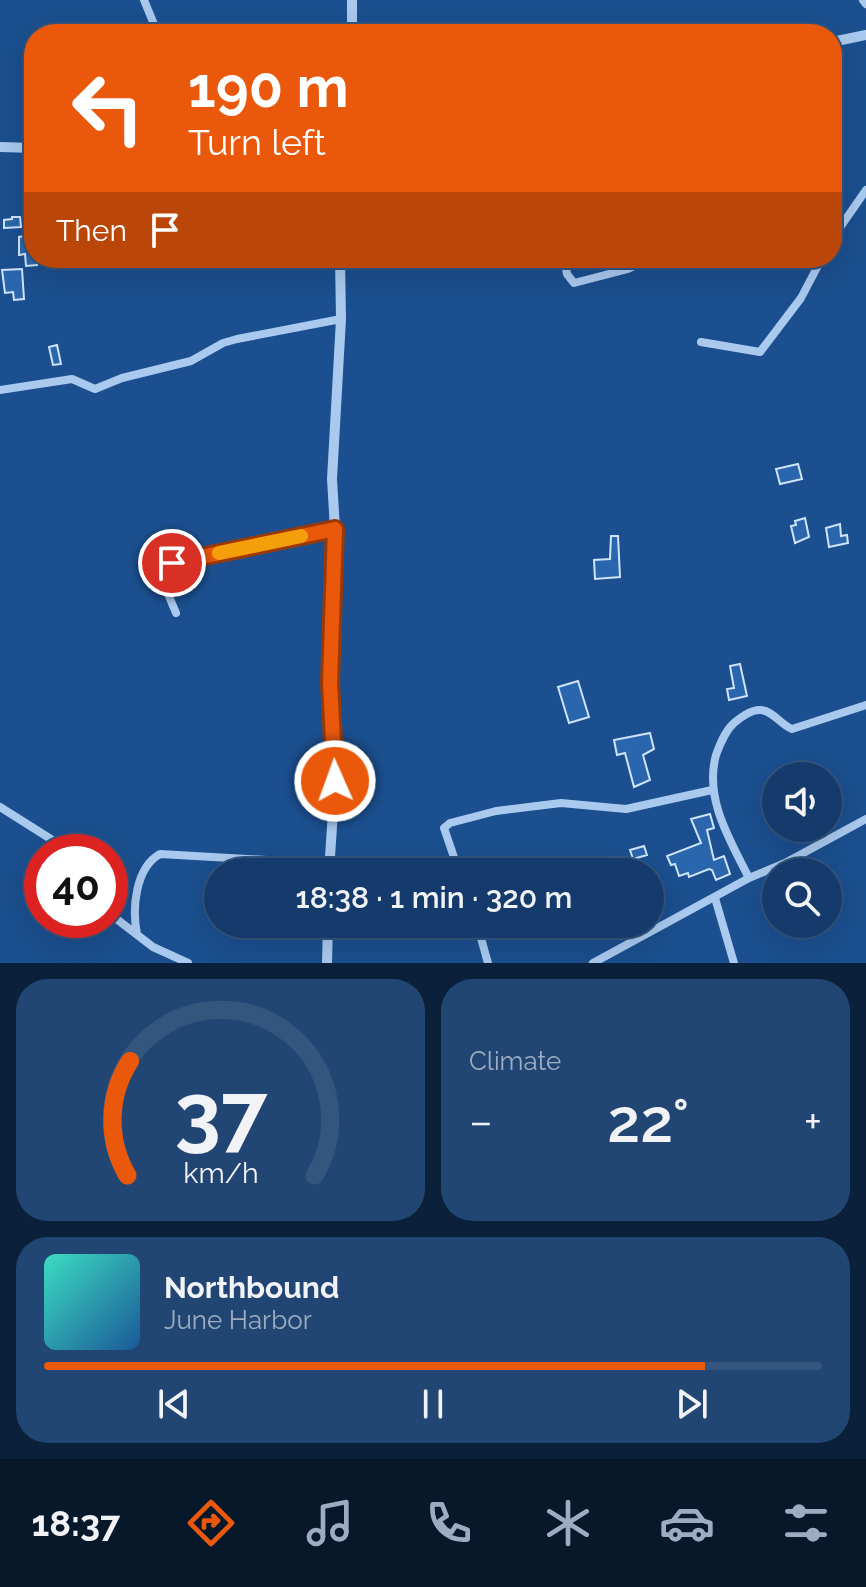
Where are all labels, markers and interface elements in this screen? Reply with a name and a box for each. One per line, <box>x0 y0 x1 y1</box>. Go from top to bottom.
text: 190 m <box>188 54 349 120</box>
icon: left <box>56 56 160 160</box>
text: Turn left <box>188 121 326 163</box>
icon: arrive <box>143 208 187 252</box>
text: Then <box>56 213 127 248</box>
pin <box>138 529 206 597</box>
icon: arrive <box>150 541 194 585</box>
position arrow <box>293 739 377 823</box>
map controls <box>762 762 842 938</box>
button: sound <box>762 762 842 842</box>
speed limit sign: 40 <box>24 834 128 938</box>
button: search <box>762 858 842 938</box>
text: 18:38 · 1 min · 320 m <box>296 880 572 915</box>
text: Climate <box>469 1046 561 1076</box>
text: 37 <box>174 1064 267 1161</box>
text: 22° <box>607 1086 689 1156</box>
text: − <box>469 1096 493 1147</box>
text: + <box>804 1096 822 1147</box>
text: km/h <box>183 1156 258 1190</box>
text: Northbound <box>164 1270 339 1305</box>
text: June Harbor <box>164 1305 312 1335</box>
icon: previous <box>152 1382 196 1426</box>
icon: pause <box>411 1382 455 1426</box>
icon: next <box>670 1382 714 1426</box>
icon: directions <box>183 1495 239 1551</box>
icon: music <box>302 1495 358 1551</box>
icon: phone <box>421 1495 477 1551</box>
icon: climate <box>540 1495 596 1551</box>
icon: car <box>659 1495 715 1551</box>
icon: filters <box>778 1495 834 1551</box>
text: 18:37 <box>32 1502 120 1544</box>

